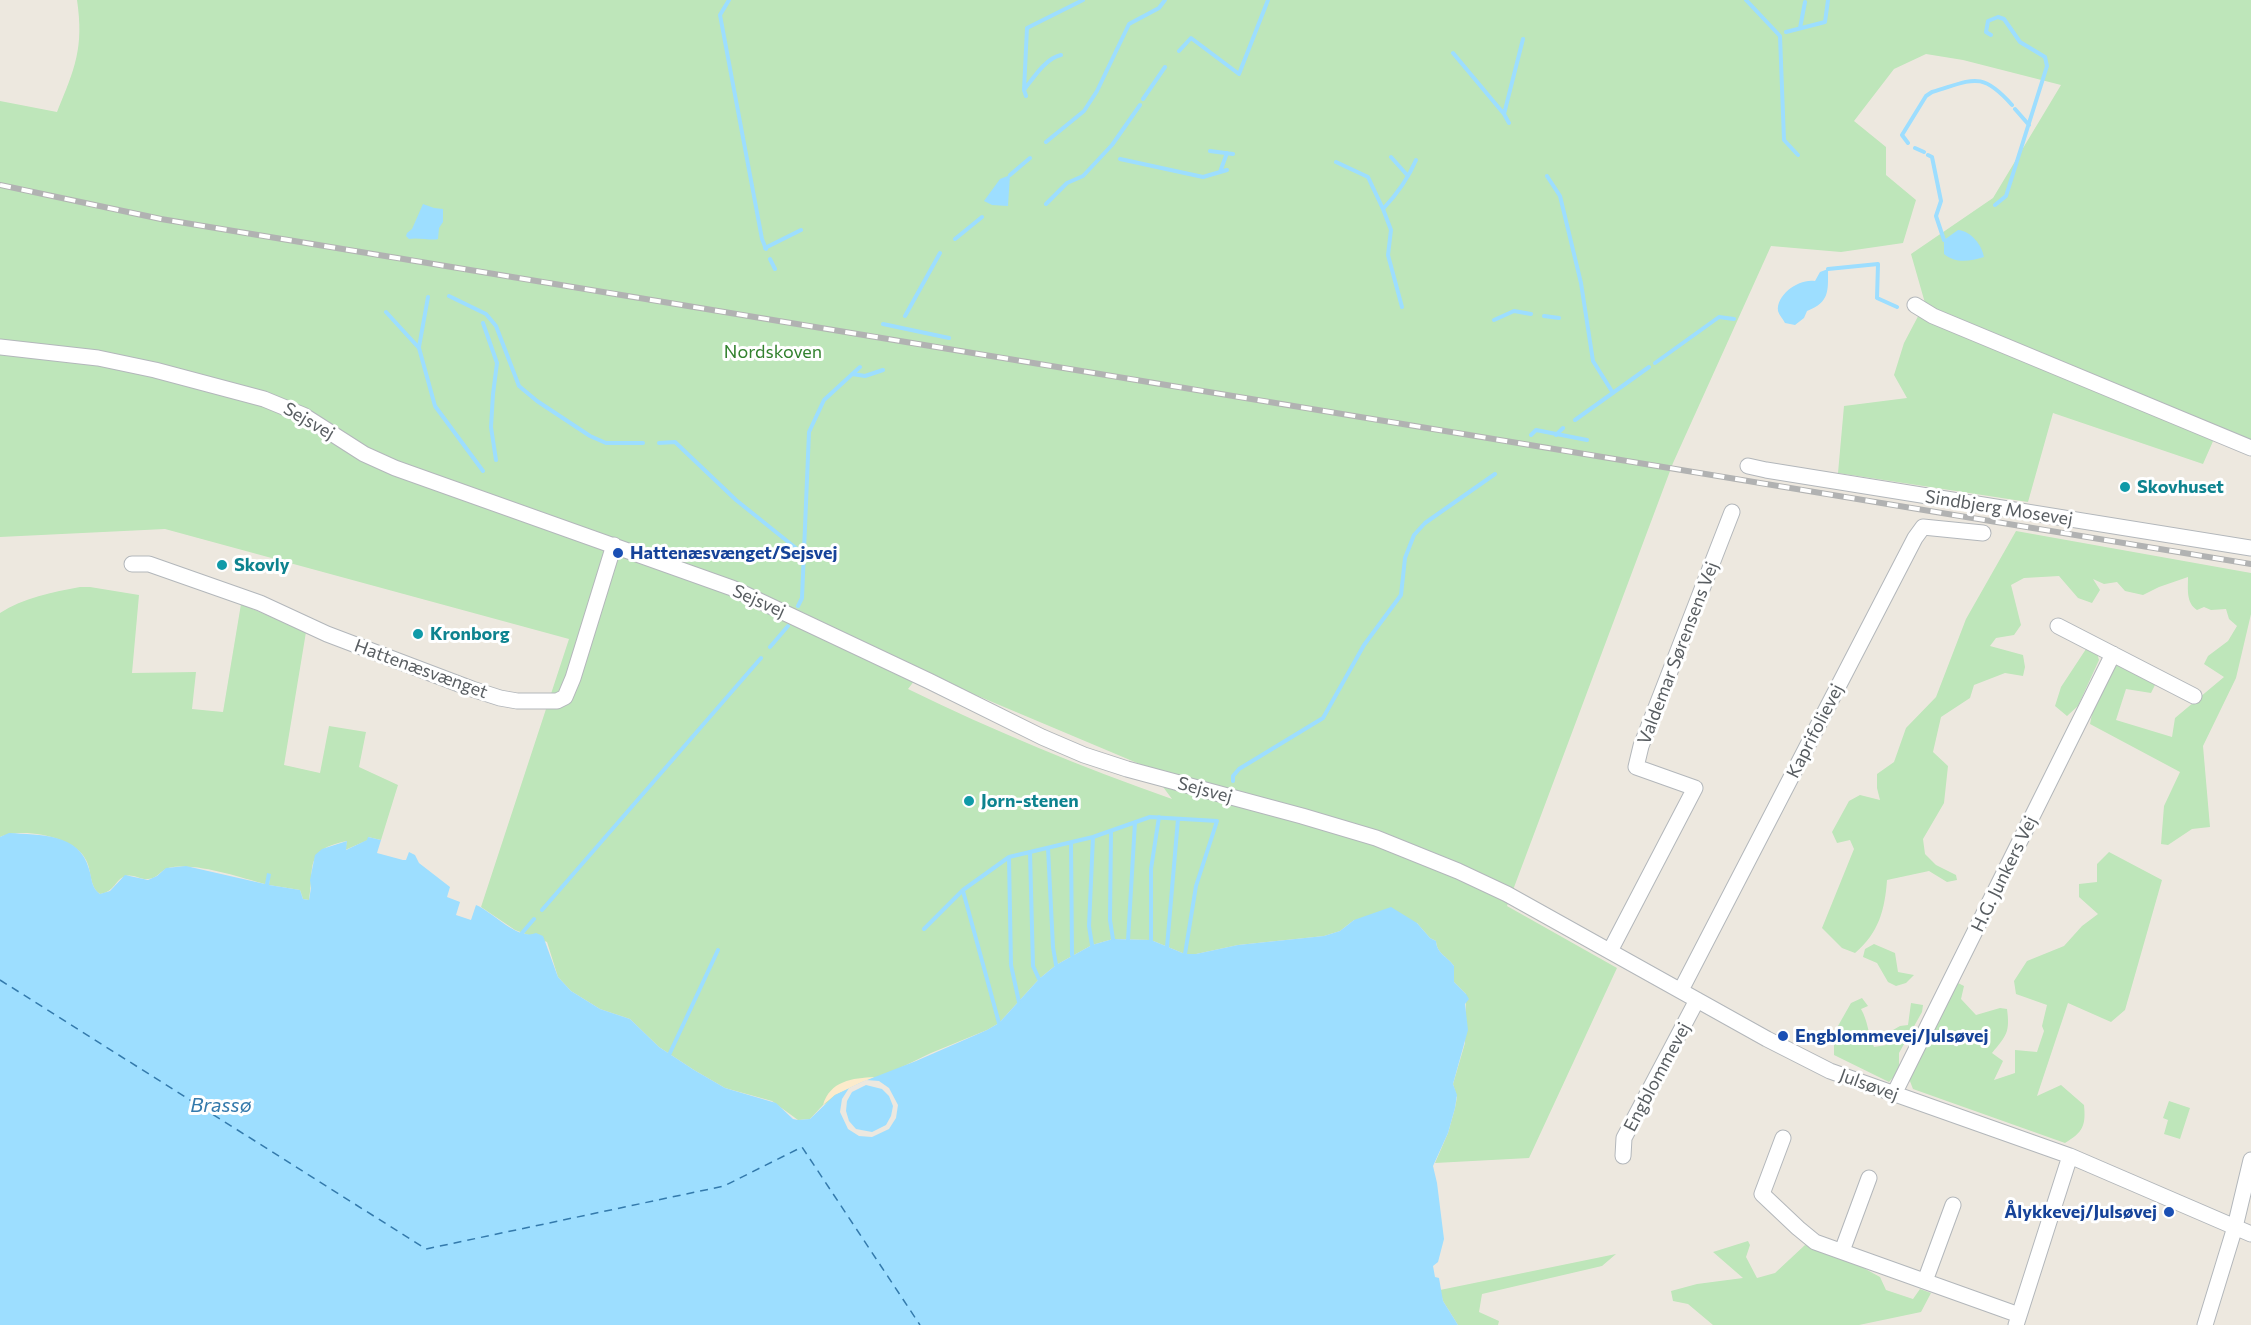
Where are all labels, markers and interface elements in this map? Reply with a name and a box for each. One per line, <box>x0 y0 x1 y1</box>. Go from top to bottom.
park label: Nordskoven <box>724 341 822 363</box>
street label: Sejsvej <box>280 398 338 444</box>
place label: Skovhuset <box>2137 476 2224 498</box>
marker: Skovhuset <box>2118 480 2132 494</box>
street label: Sindbjerg Mosevej <box>1924 486 2074 530</box>
place label: Hattenæsvænget/Sejsvej <box>630 542 837 564</box>
marker: Hattenæsvænget/Sejsvej <box>611 546 625 560</box>
place label: Skovly <box>234 554 290 576</box>
marker: Skovly <box>215 558 229 572</box>
street label: Valdemar Sørensens Vej <box>1633 559 1723 747</box>
street label: Sejsvej <box>729 580 789 622</box>
place label: Kronborg <box>430 623 510 645</box>
marker: Kronborg <box>411 627 425 641</box>
street label: Hattenæsvænget <box>351 635 491 703</box>
street label: Kaprifolievej <box>1782 680 1848 782</box>
street label: Sejsvej <box>1175 772 1235 808</box>
place label: Jorn-stenen <box>981 790 1079 812</box>
marker: Jorn-stenen <box>962 794 976 808</box>
street label: H.G. Junkers Vej <box>1967 813 2041 935</box>
street label: Engblommevej <box>1619 1019 1695 1135</box>
place label: Engblommevej/Julsøvej <box>1795 1025 1989 1047</box>
marker: Engblommevej/Julsøvej <box>1776 1029 1790 1043</box>
street label: Julsøvej <box>1836 1064 1902 1106</box>
water label: Brassø <box>190 1093 252 1117</box>
place label: Ålykkevej/Julsøvej <box>2004 1201 2157 1223</box>
marker: Ålykkevej/Julsøvej <box>2162 1205 2176 1219</box>

